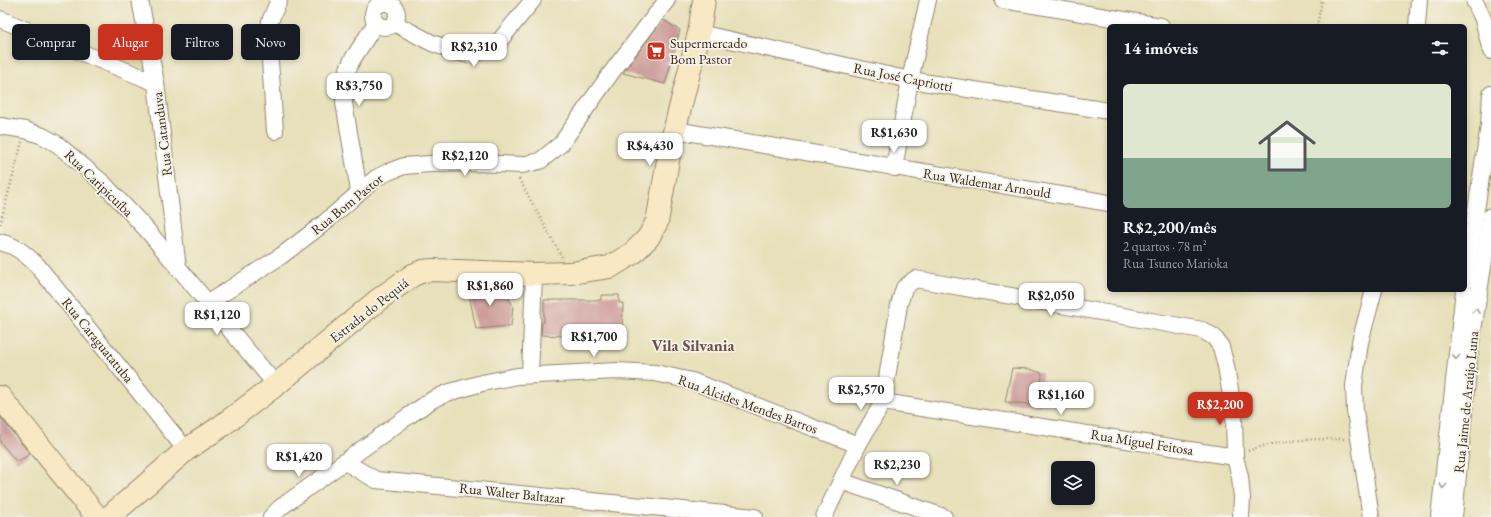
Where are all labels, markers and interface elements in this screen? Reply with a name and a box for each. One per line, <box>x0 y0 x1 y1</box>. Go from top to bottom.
chip: Comprar <box>12 24 90 60</box>
chip: Alugar <box>98 24 163 60</box>
chip: Filtros <box>171 24 233 60</box>
chip: Novo <box>241 24 300 60</box>
pin: R$2,310 <box>437 34 511 68</box>
place label: Supermercado Bom Pastor <box>670 34 747 68</box>
text: 14 imóveis <box>1123 37 1198 59</box>
icon: filters <box>1429 37 1451 59</box>
text: R$2,310 <box>451 38 497 55</box>
supermarket icon: Supermercado Bom Pastor <box>645 40 667 62</box>
street label: Rua José Capriotti <box>852 59 954 96</box>
pin: R$3,750 <box>322 73 396 107</box>
text: R$3,750 <box>336 77 382 94</box>
street label: Rua Catanduva <box>148 91 176 177</box>
icon: home <box>1251 110 1323 182</box>
pin: R$1,630 <box>857 120 931 154</box>
text: R$1,630 <box>871 124 917 141</box>
pin: R$4,430 <box>613 133 687 167</box>
text: R$4,430 <box>627 137 673 154</box>
pin: R$2,120 <box>428 143 502 177</box>
street label: Rua Caripicuíba <box>61 146 138 221</box>
text: R$2,120 <box>442 147 488 164</box>
street label: Rua Waldemar Arnould <box>922 164 1053 202</box>
street label: Rua Bom Pastor <box>307 169 387 239</box>
text: R$2,200/mês <box>1123 216 1217 238</box>
text: 2 quartos · 78 m² <box>1123 238 1207 255</box>
text: Rua Tsuneo Marioka <box>1123 255 1228 272</box>
street label: Estrada do Pequiá <box>326 273 412 346</box>
pin: R$1,860 <box>453 273 527 307</box>
text: R$1,860 <box>467 277 513 294</box>
pin: R$2,050 <box>1014 283 1088 317</box>
text: R$2,050 <box>1028 287 1074 304</box>
street label: Rua Caraguatatuba <box>58 294 138 387</box>
pin: R$1,120 <box>180 302 254 336</box>
text: R$1,120 <box>194 306 240 323</box>
one-way arrow <box>1471 308 1480 314</box>
pin: R$1,700 <box>557 324 631 358</box>
text: R$1,700 <box>571 328 617 345</box>
street label: Rua Jaime de Araújo Luna <box>1450 330 1482 474</box>
district label: Vila Silvania <box>652 335 735 356</box>
one-way arrow <box>1452 354 1461 360</box>
street label: Rua Alcides Mendes Barros <box>676 370 821 438</box>
pin: R$2,570 <box>824 377 898 411</box>
text: R$2,570 <box>838 381 884 398</box>
pin: R$1,160 <box>1024 382 1098 416</box>
text: R$1,160 <box>1038 386 1084 403</box>
pin: R$2,200 <box>1183 392 1257 426</box>
text: R$2,200 <box>1197 396 1243 413</box>
street label: Rua Miguel Feitosa <box>1089 425 1195 459</box>
pin: R$1,420 <box>262 444 336 478</box>
text: R$1,420 <box>276 448 322 465</box>
pin: R$2,230 <box>860 452 934 486</box>
text: R$2,230 <box>874 456 920 473</box>
map controls <box>1051 461 1095 505</box>
button: layers <box>1051 461 1095 505</box>
street label: Rua Walter Baltazar <box>458 479 566 508</box>
one-way arrow <box>1438 483 1447 489</box>

